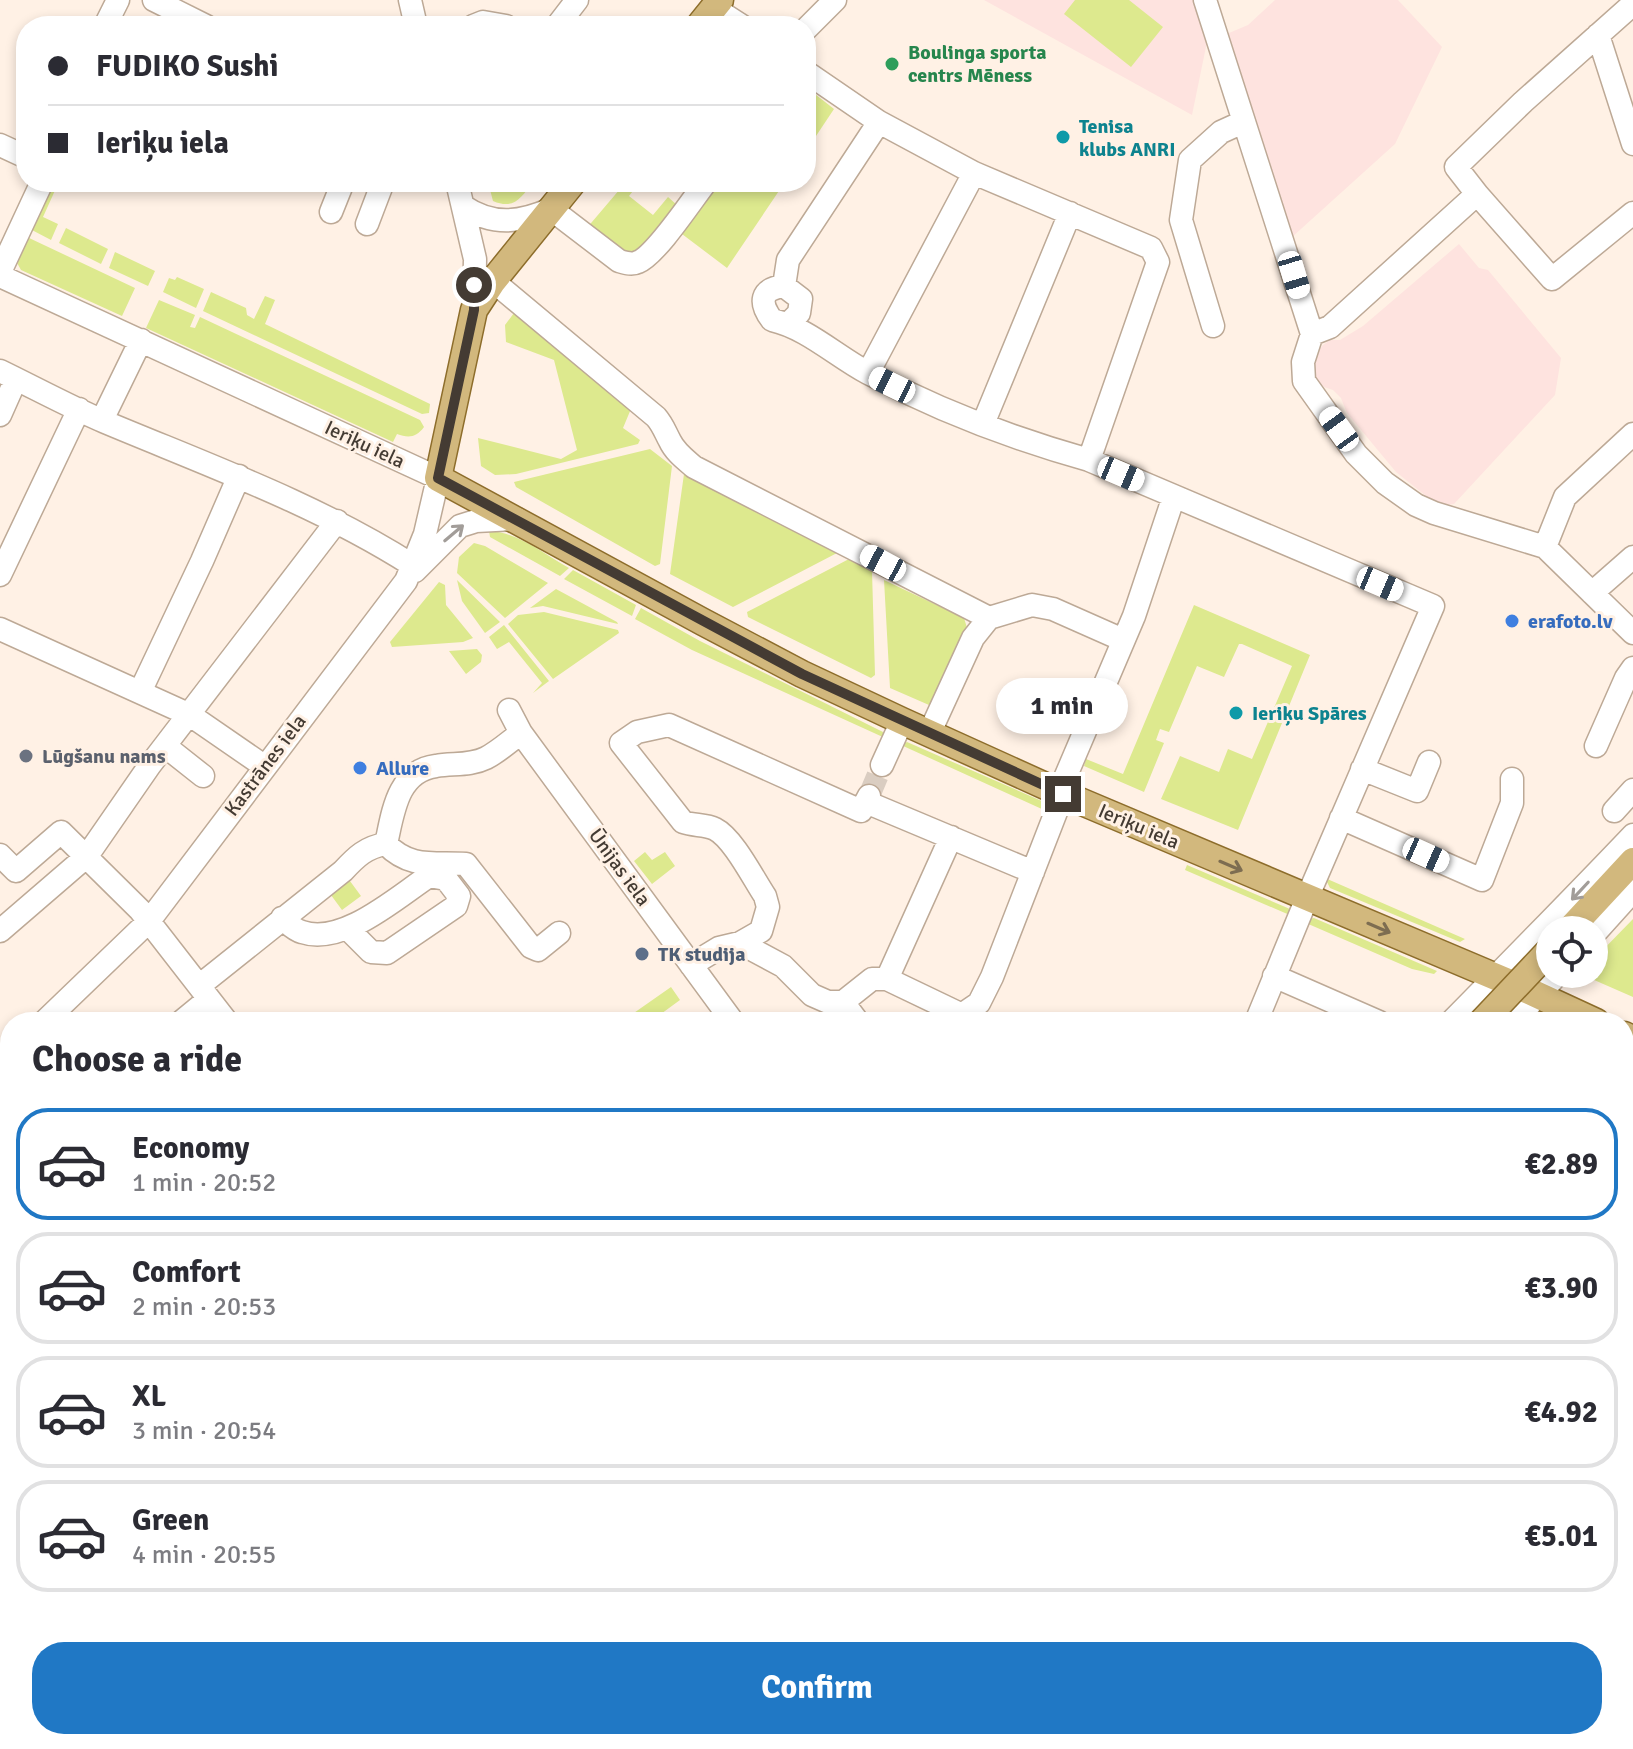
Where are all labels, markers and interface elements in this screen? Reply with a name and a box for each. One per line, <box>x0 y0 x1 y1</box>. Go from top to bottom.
place label: Boulinga sporta centrs Mēness <box>908 40 1047 88</box>
text: FUDIKO Sushi <box>96 48 278 85</box>
marker: Boulinga sporta centrs Mēness <box>883 55 901 73</box>
place label: Tenisa klubs ANRI <box>1079 114 1175 162</box>
text: Ieriķu iela <box>96 125 229 162</box>
marker: Tenisa klubs ANRI <box>1054 128 1072 146</box>
car <box>1276 249 1312 301</box>
route start <box>456 267 492 303</box>
car <box>865 364 919 406</box>
car <box>1315 403 1363 455</box>
street label: Ieriķu iela <box>321 415 409 474</box>
car <box>1094 454 1148 494</box>
one-way arrow <box>443 524 464 542</box>
car <box>856 541 910 585</box>
car <box>1353 564 1407 604</box>
place label: erafoto.lv <box>1528 609 1613 634</box>
marker: erafoto.lv <box>1503 612 1521 630</box>
callout: 1 min <box>997 678 1129 734</box>
text: 1 min <box>1031 690 1093 722</box>
place label: Ieriķu Spāres <box>1252 701 1367 726</box>
marker: Ieriķu Spāres <box>1227 704 1245 722</box>
street label: Kastrānes iela <box>219 710 312 821</box>
place label: Lūgšanu nams <box>42 744 166 769</box>
marker: Lūgšanu nams <box>17 747 35 765</box>
place label: Allure <box>376 756 429 781</box>
marker: Allure <box>351 759 369 777</box>
route end <box>1045 776 1081 812</box>
street label: Ieriķu iela <box>1095 798 1183 855</box>
street label: Ūnijas iela <box>583 824 656 911</box>
car <box>1399 834 1453 876</box>
one-way arrow <box>1219 859 1243 874</box>
one-way arrow <box>1571 881 1589 901</box>
map controls <box>1536 916 1608 988</box>
button: locate <box>1536 916 1608 988</box>
one-way arrow <box>1366 921 1390 936</box>
place label: TK studija <box>658 942 745 967</box>
marker: TK studija <box>633 945 651 963</box>
text: Choose a ride <box>32 1037 242 1082</box>
icon: car <box>36 1128 108 1200</box>
text: Economy <box>132 1130 249 1167</box>
text: €2.89 <box>1525 1146 1598 1183</box>
text: 1 min · 20:52 <box>132 1167 276 1199</box>
icon: car <box>36 1252 108 1324</box>
text: Comfort <box>132 1254 241 1291</box>
text: €3.90 <box>1525 1270 1598 1307</box>
text: 2 min · 20:53 <box>132 1291 276 1323</box>
icon: car <box>36 1376 108 1448</box>
text: XL <box>132 1378 166 1415</box>
text: €4.92 <box>1525 1394 1598 1431</box>
text: 3 min · 20:54 <box>132 1415 276 1447</box>
icon: car <box>36 1500 108 1572</box>
text: Green <box>132 1502 209 1539</box>
text: €5.01 <box>1525 1518 1598 1555</box>
text: 4 min · 20:55 <box>132 1539 276 1571</box>
button: Confirm <box>32 1642 1602 1734</box>

